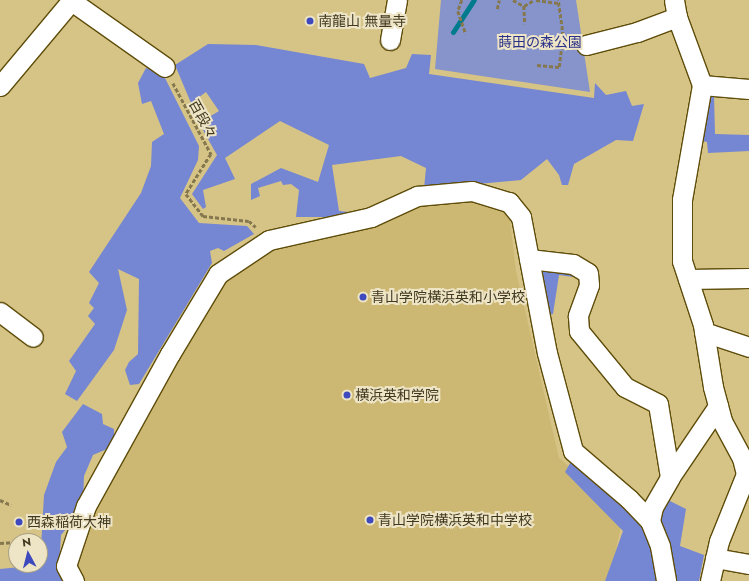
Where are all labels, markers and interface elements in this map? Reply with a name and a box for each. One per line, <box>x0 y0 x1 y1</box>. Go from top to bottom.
place label: 南龍山 無量寺 <box>318 13 406 29</box>
marker: 南龍山 無量寺 <box>305 16 315 26</box>
park label: 蒔田の森公園 <box>498 34 582 50</box>
street label: 百段々 <box>185 97 221 141</box>
place label: 青山学院横浜英和小学校 <box>371 289 525 305</box>
marker: 青山学院横浜英和小学校 <box>358 292 368 302</box>
place label: 横浜英和学院 <box>355 387 439 403</box>
marker: 横浜英和学院 <box>342 390 352 400</box>
place label: 青山学院横浜英和中学校 <box>378 512 532 528</box>
place label: 西森稲荷大神 <box>27 514 111 530</box>
marker: 青山学院横浜英和中学校 <box>365 515 375 525</box>
marker: 西森稲荷大神 <box>14 517 24 527</box>
north arrow <box>8 533 48 573</box>
text: N <box>21 534 32 551</box>

